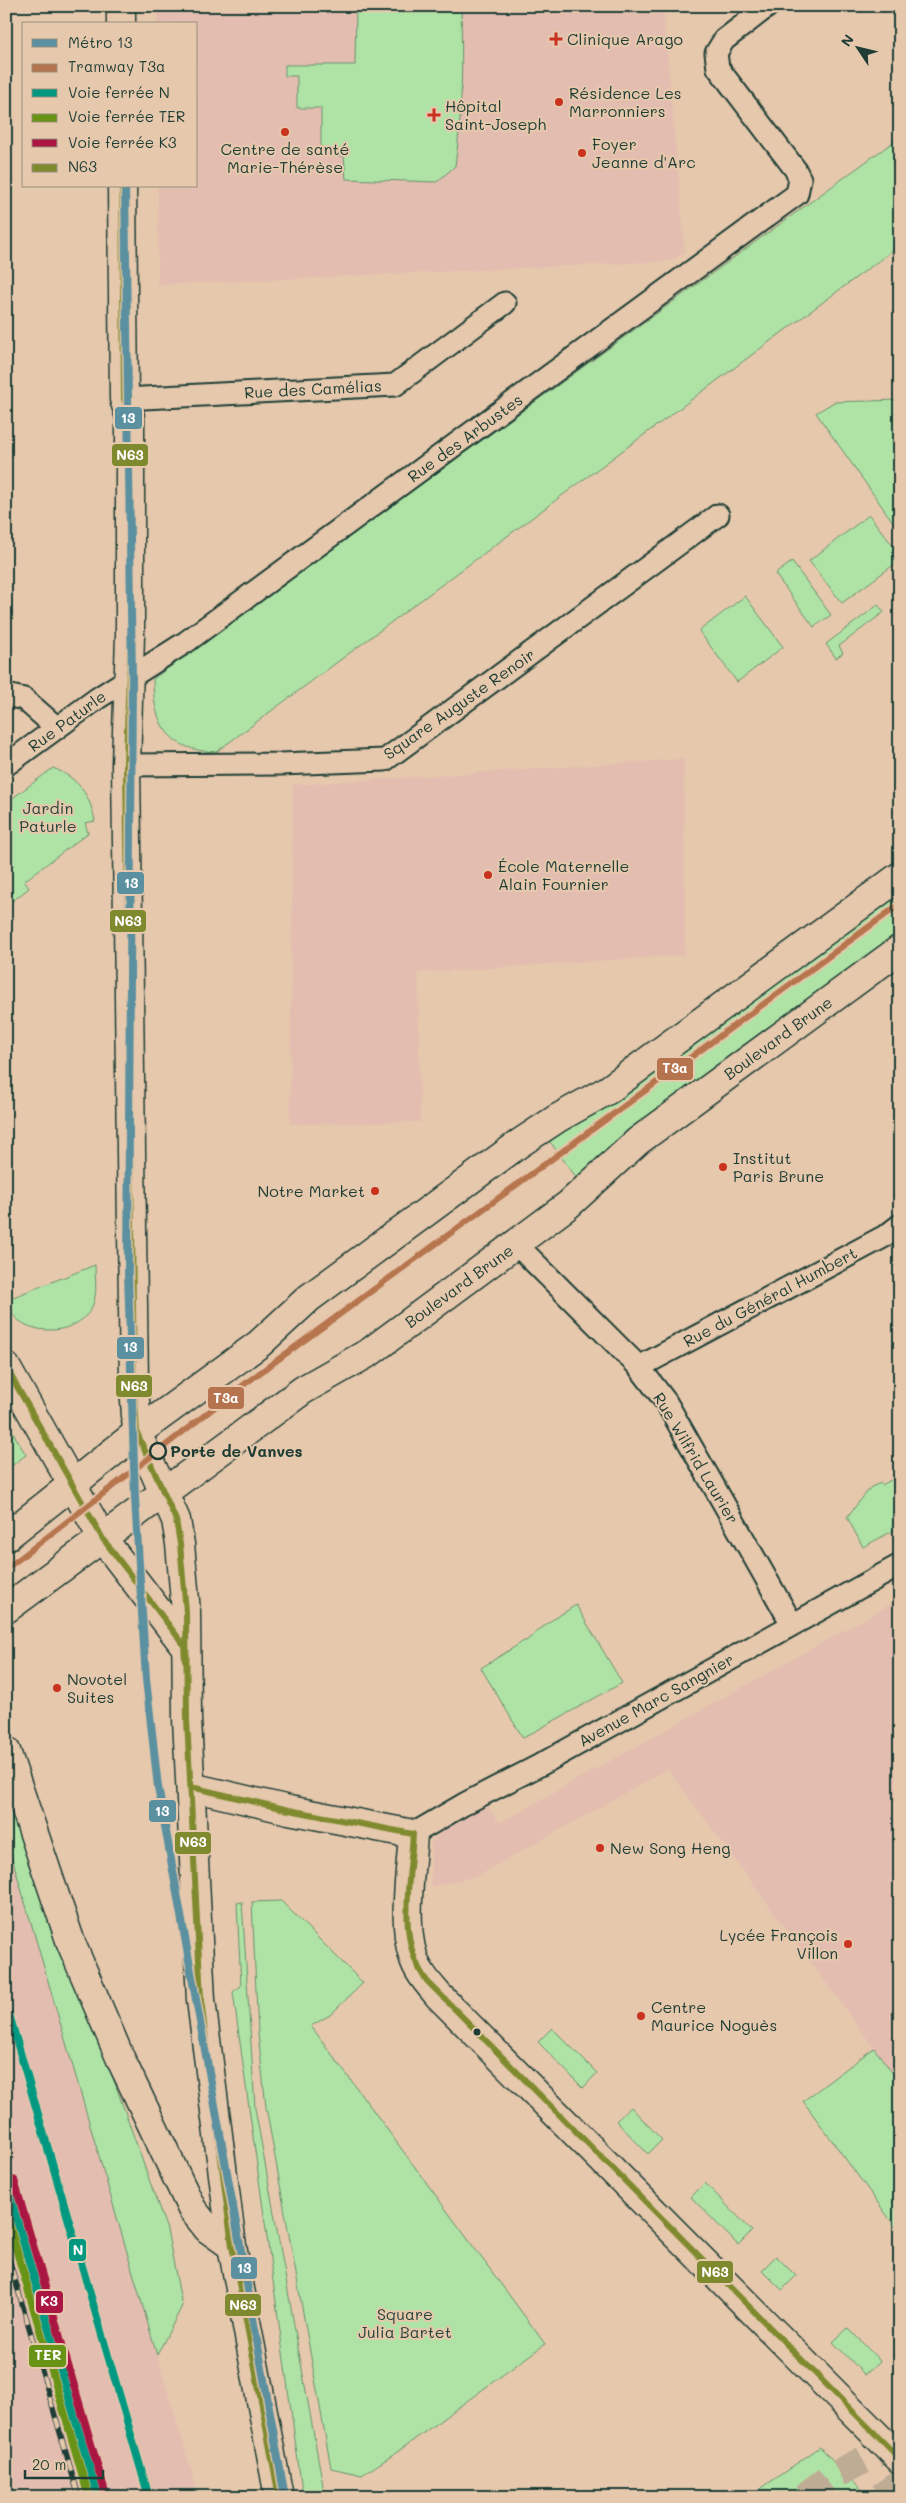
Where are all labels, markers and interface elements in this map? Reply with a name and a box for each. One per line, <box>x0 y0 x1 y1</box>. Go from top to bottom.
legend <box>22 22 198 188</box>
north arrow <box>834 22 884 72</box>
place label: Clinique Arago <box>567 28 683 49</box>
text: N <box>836 30 858 50</box>
text: Métro 13 <box>68 32 133 52</box>
marker: Clinique Arago <box>549 32 563 46</box>
text: Tramway T3a <box>68 56 165 76</box>
text: Voie ferrée N <box>68 82 170 102</box>
place label: Résidence Les Marronniers <box>569 82 682 121</box>
place label: Hôpital Saint-Joseph <box>445 95 546 134</box>
marker: Résidence Les Marronniers <box>553 96 565 108</box>
text: Voie ferrée TER <box>68 106 185 126</box>
marker: Hôpital Saint-Joseph <box>427 108 441 122</box>
marker: Centre de santé Marie-Thérèse <box>279 126 291 138</box>
text: Voie ferrée K3 <box>68 132 177 152</box>
place label: Foyer Jeanne d'Arc <box>592 133 696 172</box>
place label: Centre de santé Marie-Thérèse <box>220 138 350 177</box>
marker: Foyer Jeanne d'Arc <box>576 147 588 159</box>
text: N63 <box>68 156 97 176</box>
street label: Rue des Camélias <box>244 374 382 403</box>
street label: Rue des Arbustes <box>403 389 527 487</box>
line badge: 13 <box>114 406 143 430</box>
text: 13 <box>121 408 135 427</box>
line badge: N63 <box>111 443 149 467</box>
text: N63 <box>116 445 144 464</box>
street label: Square Auguste Renoir <box>379 643 539 764</box>
street label: Rue Paturle <box>24 685 110 756</box>
park label: Jardin Paturle <box>19 797 77 836</box>
place label: École Maternelle Alain Fournier <box>498 855 630 894</box>
marker: École Maternelle Alain Fournier <box>482 869 494 881</box>
line badge: 13 <box>116 871 145 895</box>
text: 13 <box>124 873 138 892</box>
line badge: N63 <box>109 909 147 933</box>
text: N63 <box>114 911 142 930</box>
street label: Boulevard Brune <box>719 991 836 1084</box>
line badge: T3a <box>656 1057 694 1081</box>
text: T3a <box>662 1058 688 1077</box>
place label: Institut Paris Brune <box>733 1147 824 1186</box>
marker: Institut Paris Brune <box>717 1161 729 1173</box>
place label: Notre Market <box>257 1180 365 1201</box>
marker: Notre Market <box>369 1185 381 1197</box>
street label: Boulevard Brune <box>400 1239 517 1332</box>
street label: Rue du Général Humbert <box>679 1242 860 1351</box>
line badge: 13 <box>116 1336 145 1360</box>
text: 13 <box>123 1337 137 1356</box>
line badge: N63 <box>115 1374 153 1398</box>
text: N63 <box>120 1376 148 1395</box>
line badge: T3a <box>207 1386 245 1410</box>
text: T3a <box>213 1388 239 1407</box>
street label: Rue Wilfrid Laurier <box>649 1388 744 1527</box>
place label: Porte de Vanves <box>170 1440 303 1461</box>
marker: Porte de Vanves <box>149 1442 167 1460</box>
street label: Avenue Marc Sangnier <box>574 1648 737 1751</box>
place label: Novotel Suites <box>67 1668 127 1707</box>
marker: Novotel Suites <box>51 1682 63 1694</box>
line badge: 13 <box>148 1799 177 1823</box>
text: 13 <box>155 1801 169 1820</box>
line badge: N63 <box>174 1831 212 1855</box>
text: N63 <box>179 1832 207 1851</box>
place label: New Song Heng <box>610 1837 730 1858</box>
marker: New Song Heng <box>594 1842 606 1854</box>
place label: Lycée François Villon <box>720 1924 838 1963</box>
marker: Lycée François Villon <box>842 1938 854 1950</box>
place label: Centre Maurice Noguès <box>651 1996 777 2035</box>
marker: Centre Maurice Noguès <box>635 2010 647 2022</box>
unlabelled marker <box>472 2027 482 2037</box>
line badge: N <box>68 2238 87 2262</box>
text: N <box>73 2240 83 2259</box>
line badge: 13 <box>230 2256 258 2280</box>
text: 13 <box>237 2258 251 2277</box>
line badge: N63 <box>696 2260 734 2284</box>
text: N63 <box>701 2262 729 2281</box>
line badge: K3 <box>35 2290 64 2314</box>
text: K3 <box>40 2291 58 2310</box>
line badge: N63 <box>224 2293 262 2317</box>
text: N63 <box>229 2295 257 2314</box>
park label: Square Julia Bartet <box>358 2303 452 2342</box>
line badge: TER <box>28 2344 67 2368</box>
text: TER <box>35 2345 61 2364</box>
scale bar <box>25 2448 102 2480</box>
text: 20 m <box>32 2454 66 2474</box>

